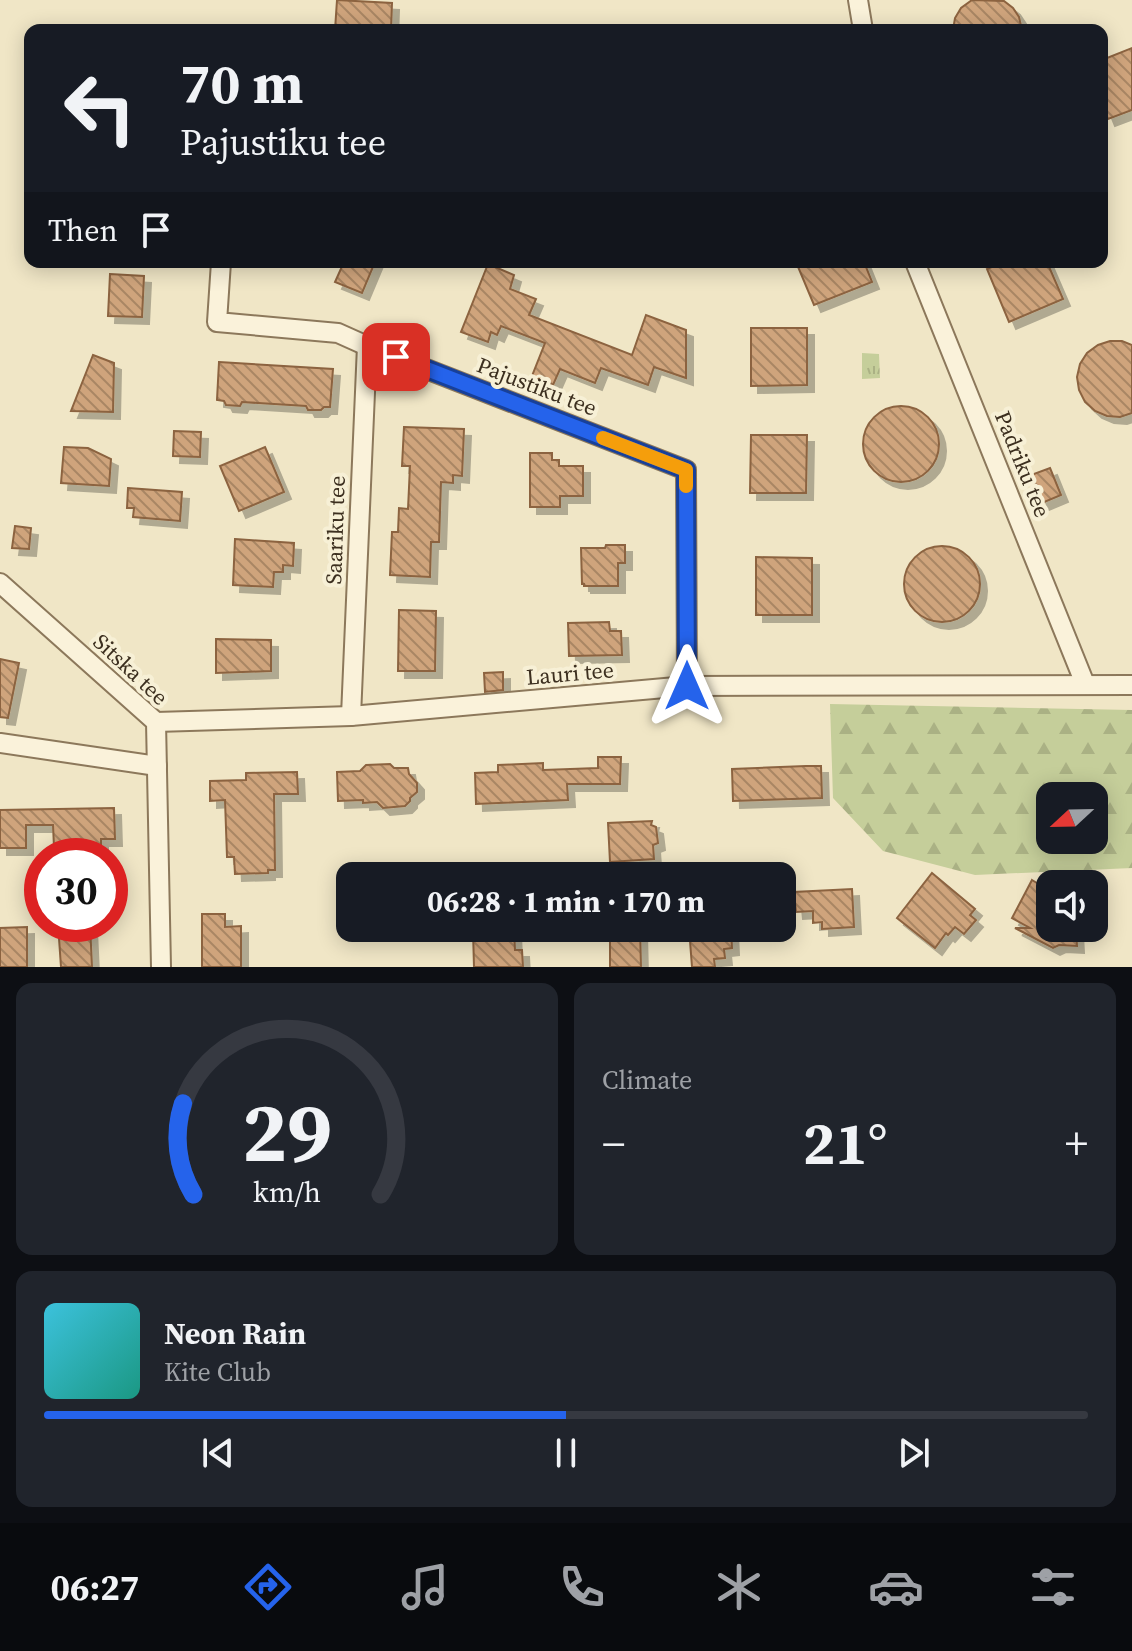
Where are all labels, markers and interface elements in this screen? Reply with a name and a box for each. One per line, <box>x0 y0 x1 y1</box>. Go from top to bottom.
text: 70 m <box>180 45 303 122</box>
icon: left <box>48 56 152 160</box>
text: Pajustiku tee <box>180 118 386 167</box>
icon: arrive <box>134 208 178 252</box>
text: Then <box>48 210 118 251</box>
pin <box>362 323 430 391</box>
icon: arrive <box>374 335 418 379</box>
street label: Pajustiku tee <box>473 349 601 423</box>
street label: Padriku tee <box>988 406 1058 522</box>
street label: Saariku tee <box>318 475 352 585</box>
street label: Sitska tee <box>87 627 175 711</box>
position arrow <box>645 644 729 728</box>
street label: Lauri tee <box>525 654 615 692</box>
north arrow <box>1036 782 1108 854</box>
map controls <box>1036 782 1108 942</box>
speed limit sign: 30 <box>24 838 128 942</box>
button: sound <box>1036 870 1108 942</box>
text: 06:28 · 1 min · 170 m <box>427 881 705 922</box>
text: Climate <box>602 1062 692 1098</box>
text: 29 <box>242 1075 332 1189</box>
text: 21° <box>803 1102 887 1184</box>
text: − <box>602 1113 625 1174</box>
text: + <box>1065 1113 1088 1174</box>
text: km/h <box>253 1172 321 1212</box>
text: Neon Rain <box>164 1313 306 1354</box>
text: Kite Club <box>164 1354 271 1390</box>
icon: previous <box>196 1431 240 1475</box>
icon: pause <box>544 1431 588 1475</box>
icon: next <box>892 1431 936 1475</box>
icon: directions <box>240 1559 296 1615</box>
icon: music <box>397 1559 453 1615</box>
icon: phone <box>554 1559 610 1615</box>
icon: climate <box>711 1559 767 1615</box>
icon: car <box>868 1559 924 1615</box>
icon: filters <box>1025 1559 1081 1615</box>
text: 06:27 <box>51 1563 139 1612</box>

